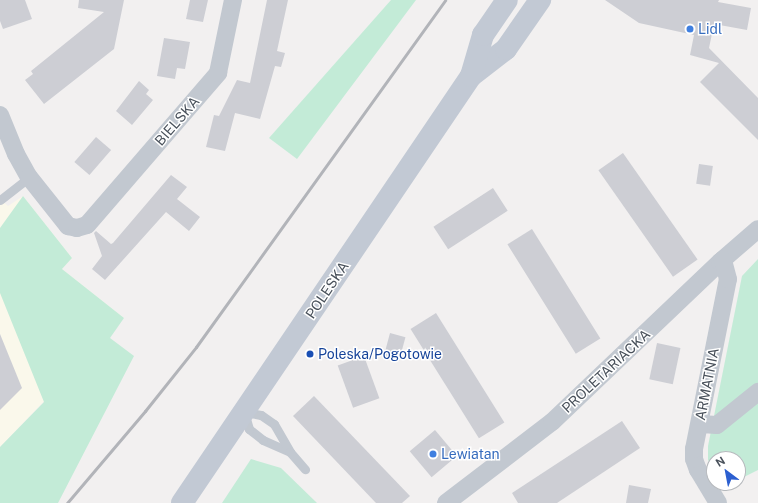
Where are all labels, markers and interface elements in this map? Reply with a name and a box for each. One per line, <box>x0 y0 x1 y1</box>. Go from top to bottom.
place label: Lidl <box>698 21 722 37</box>
marker: Lidl <box>685 24 695 34</box>
street label: BIELSKA <box>151 93 203 149</box>
street label: POLESKA <box>302 258 352 322</box>
street label: PROLETARIACKA <box>558 326 654 416</box>
place label: Poleska/Pogotowie <box>318 346 442 362</box>
street label: ARMATNIA <box>692 346 722 422</box>
marker: Poleska/Pogotowie <box>305 349 315 359</box>
place label: Lewiatan <box>441 446 500 462</box>
marker: Lewiatan <box>428 449 438 459</box>
north arrow <box>706 451 746 491</box>
text: N <box>713 454 727 469</box>

